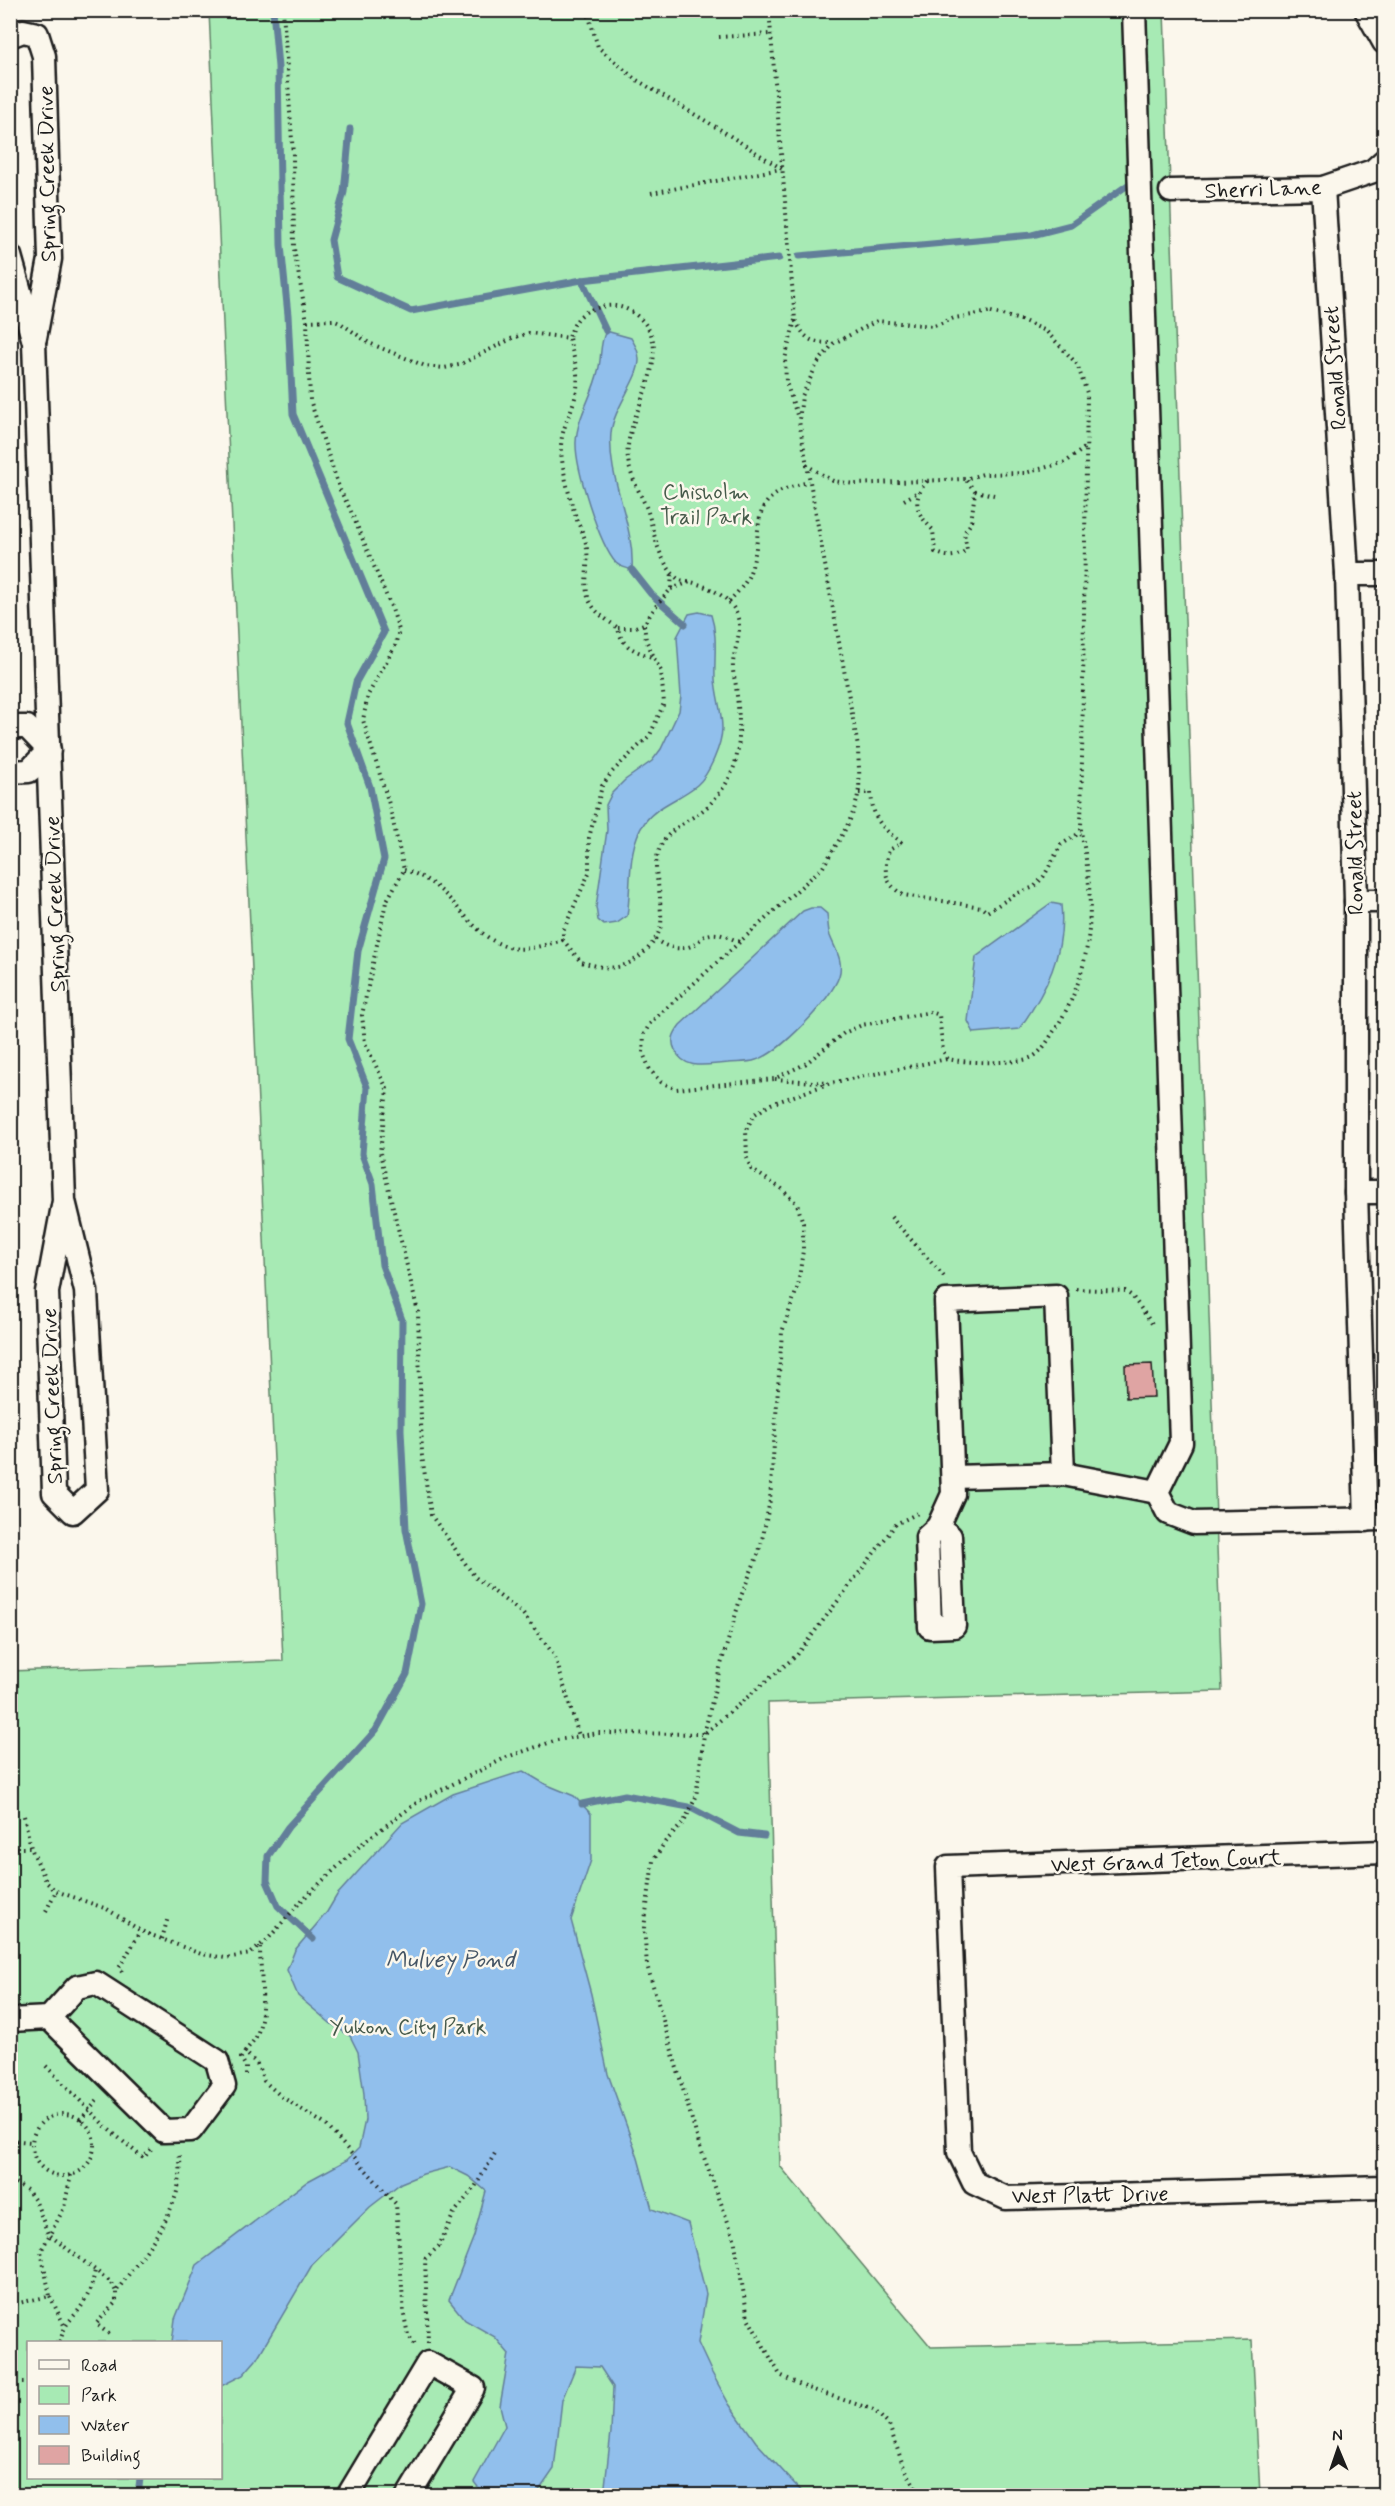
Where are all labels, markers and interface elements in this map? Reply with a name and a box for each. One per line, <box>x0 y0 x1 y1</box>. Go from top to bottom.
street label: Spring Creek Drive <box>32 85 67 262</box>
street label: Sherri Lane <box>1204 174 1322 206</box>
street label: Ronald Street <box>1318 305 1354 431</box>
park label: Chisholm Trail Park <box>660 479 752 532</box>
street label: Ronald Street <box>1341 791 1371 915</box>
street label: Spring Creek Drive <box>39 815 76 993</box>
street label: Spring Creek Drive <box>36 1307 73 1485</box>
street label: West Grand Teton Court <box>1050 1844 1282 1880</box>
water label: Mulvey Pond <box>385 1945 518 1976</box>
park label: Yukon City Park <box>330 2014 487 2042</box>
street label: West Platt Drive <box>1011 2181 1169 2211</box>
legend <box>27 2341 222 2479</box>
text: Road <box>81 2354 117 2378</box>
text: Park <box>81 2384 117 2408</box>
text: Water <box>81 2414 130 2438</box>
north arrow <box>1308 2419 1368 2479</box>
text: N <box>1332 2425 1343 2446</box>
text: Building <box>81 2444 141 2470</box>

